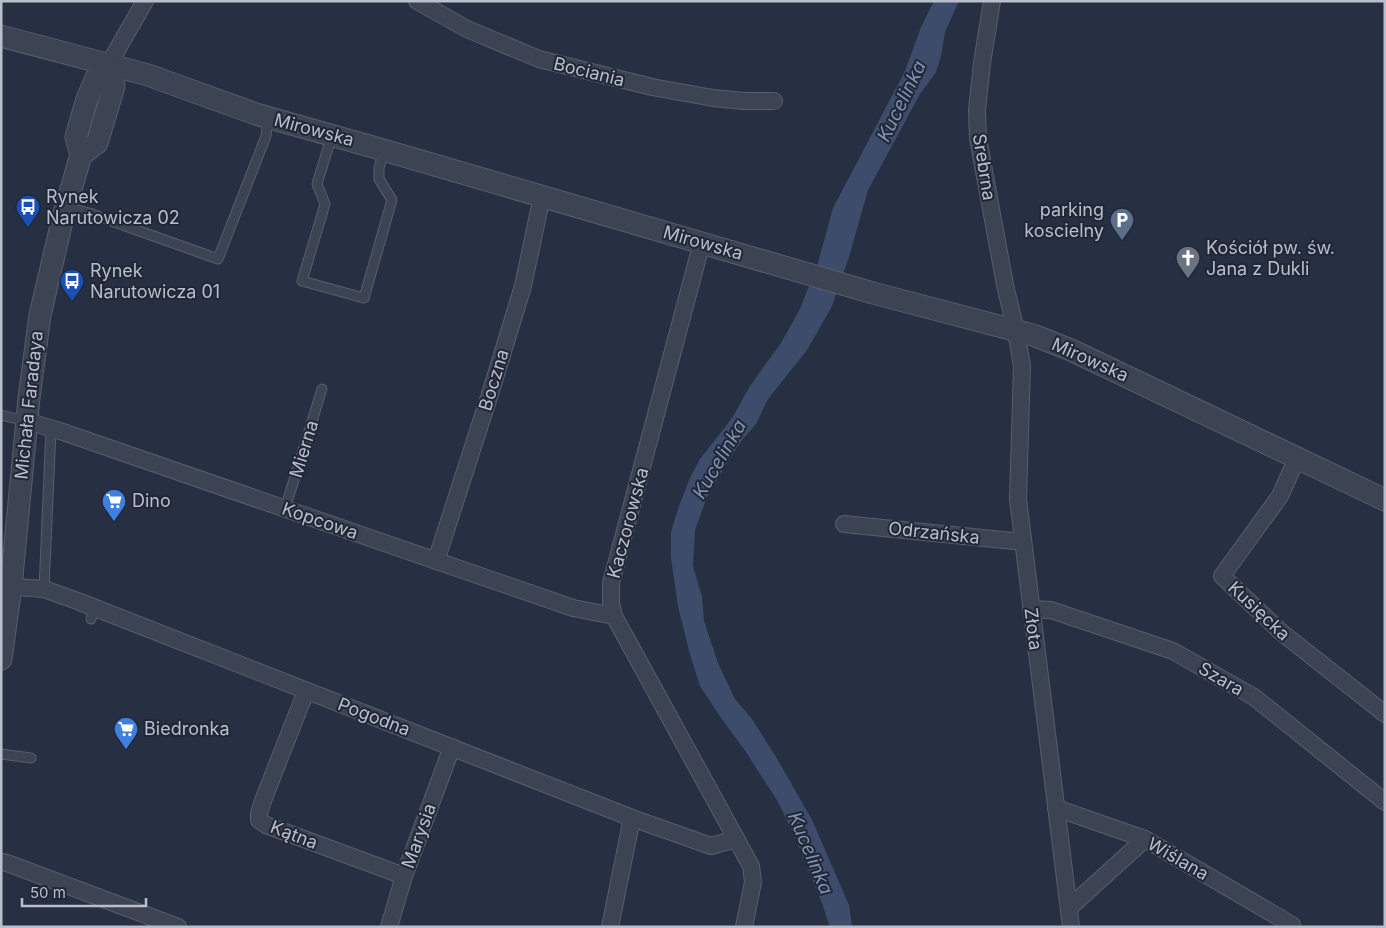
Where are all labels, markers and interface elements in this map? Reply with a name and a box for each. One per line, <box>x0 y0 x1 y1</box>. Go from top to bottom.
street label: Bociania <box>551 53 627 90</box>
water label: Kucelinka <box>872 57 931 145</box>
street label: Mirowska <box>272 109 356 150</box>
street label: Srebrna <box>969 132 1000 202</box>
place label: Rynek Narutowicza 02 <box>46 186 180 228</box>
bus stop icon: Rynek Narutowicza 02 <box>15 194 41 228</box>
place label: parking koscielny <box>1024 199 1104 241</box>
parking icon: parking koscielny <box>1109 207 1135 241</box>
street label: Mirowska <box>661 221 745 264</box>
place label: Kościół pw. św. Jana z Dukli <box>1206 237 1335 279</box>
church icon: Kościół pw. św. Jana z Dukli <box>1175 245 1201 279</box>
place label: Rynek Narutowicza 01 <box>90 260 220 302</box>
bus stop icon: Rynek Narutowicza 01 <box>59 268 85 302</box>
street label: Michała Faradaya <box>10 330 47 480</box>
street label: Mirowska <box>1049 333 1132 386</box>
street label: Boczna <box>474 347 513 413</box>
water label: Kucelinka <box>688 415 751 503</box>
street label: Mierna <box>285 418 322 480</box>
street label: Kaczorowska <box>603 465 652 581</box>
supermarket icon: Dino <box>101 488 127 522</box>
place label: Dino <box>132 490 171 511</box>
street label: Kopcowa <box>279 498 361 543</box>
street label: Odrzańska <box>887 517 981 548</box>
street label: Kusięcka <box>1224 577 1295 644</box>
street label: Złota <box>1020 607 1047 651</box>
street label: Szara <box>1195 657 1247 700</box>
street label: Pogodna <box>335 693 413 740</box>
supermarket icon: Biedronka <box>113 716 139 750</box>
place label: Biedronka <box>144 718 230 739</box>
street label: Marysia <box>397 801 440 871</box>
water label: Kucelinka <box>783 809 838 898</box>
street label: Kątna <box>268 816 321 853</box>
street label: Wiślana <box>1144 833 1212 884</box>
scale bar <box>22 876 146 908</box>
text: 50 m <box>30 883 66 902</box>

